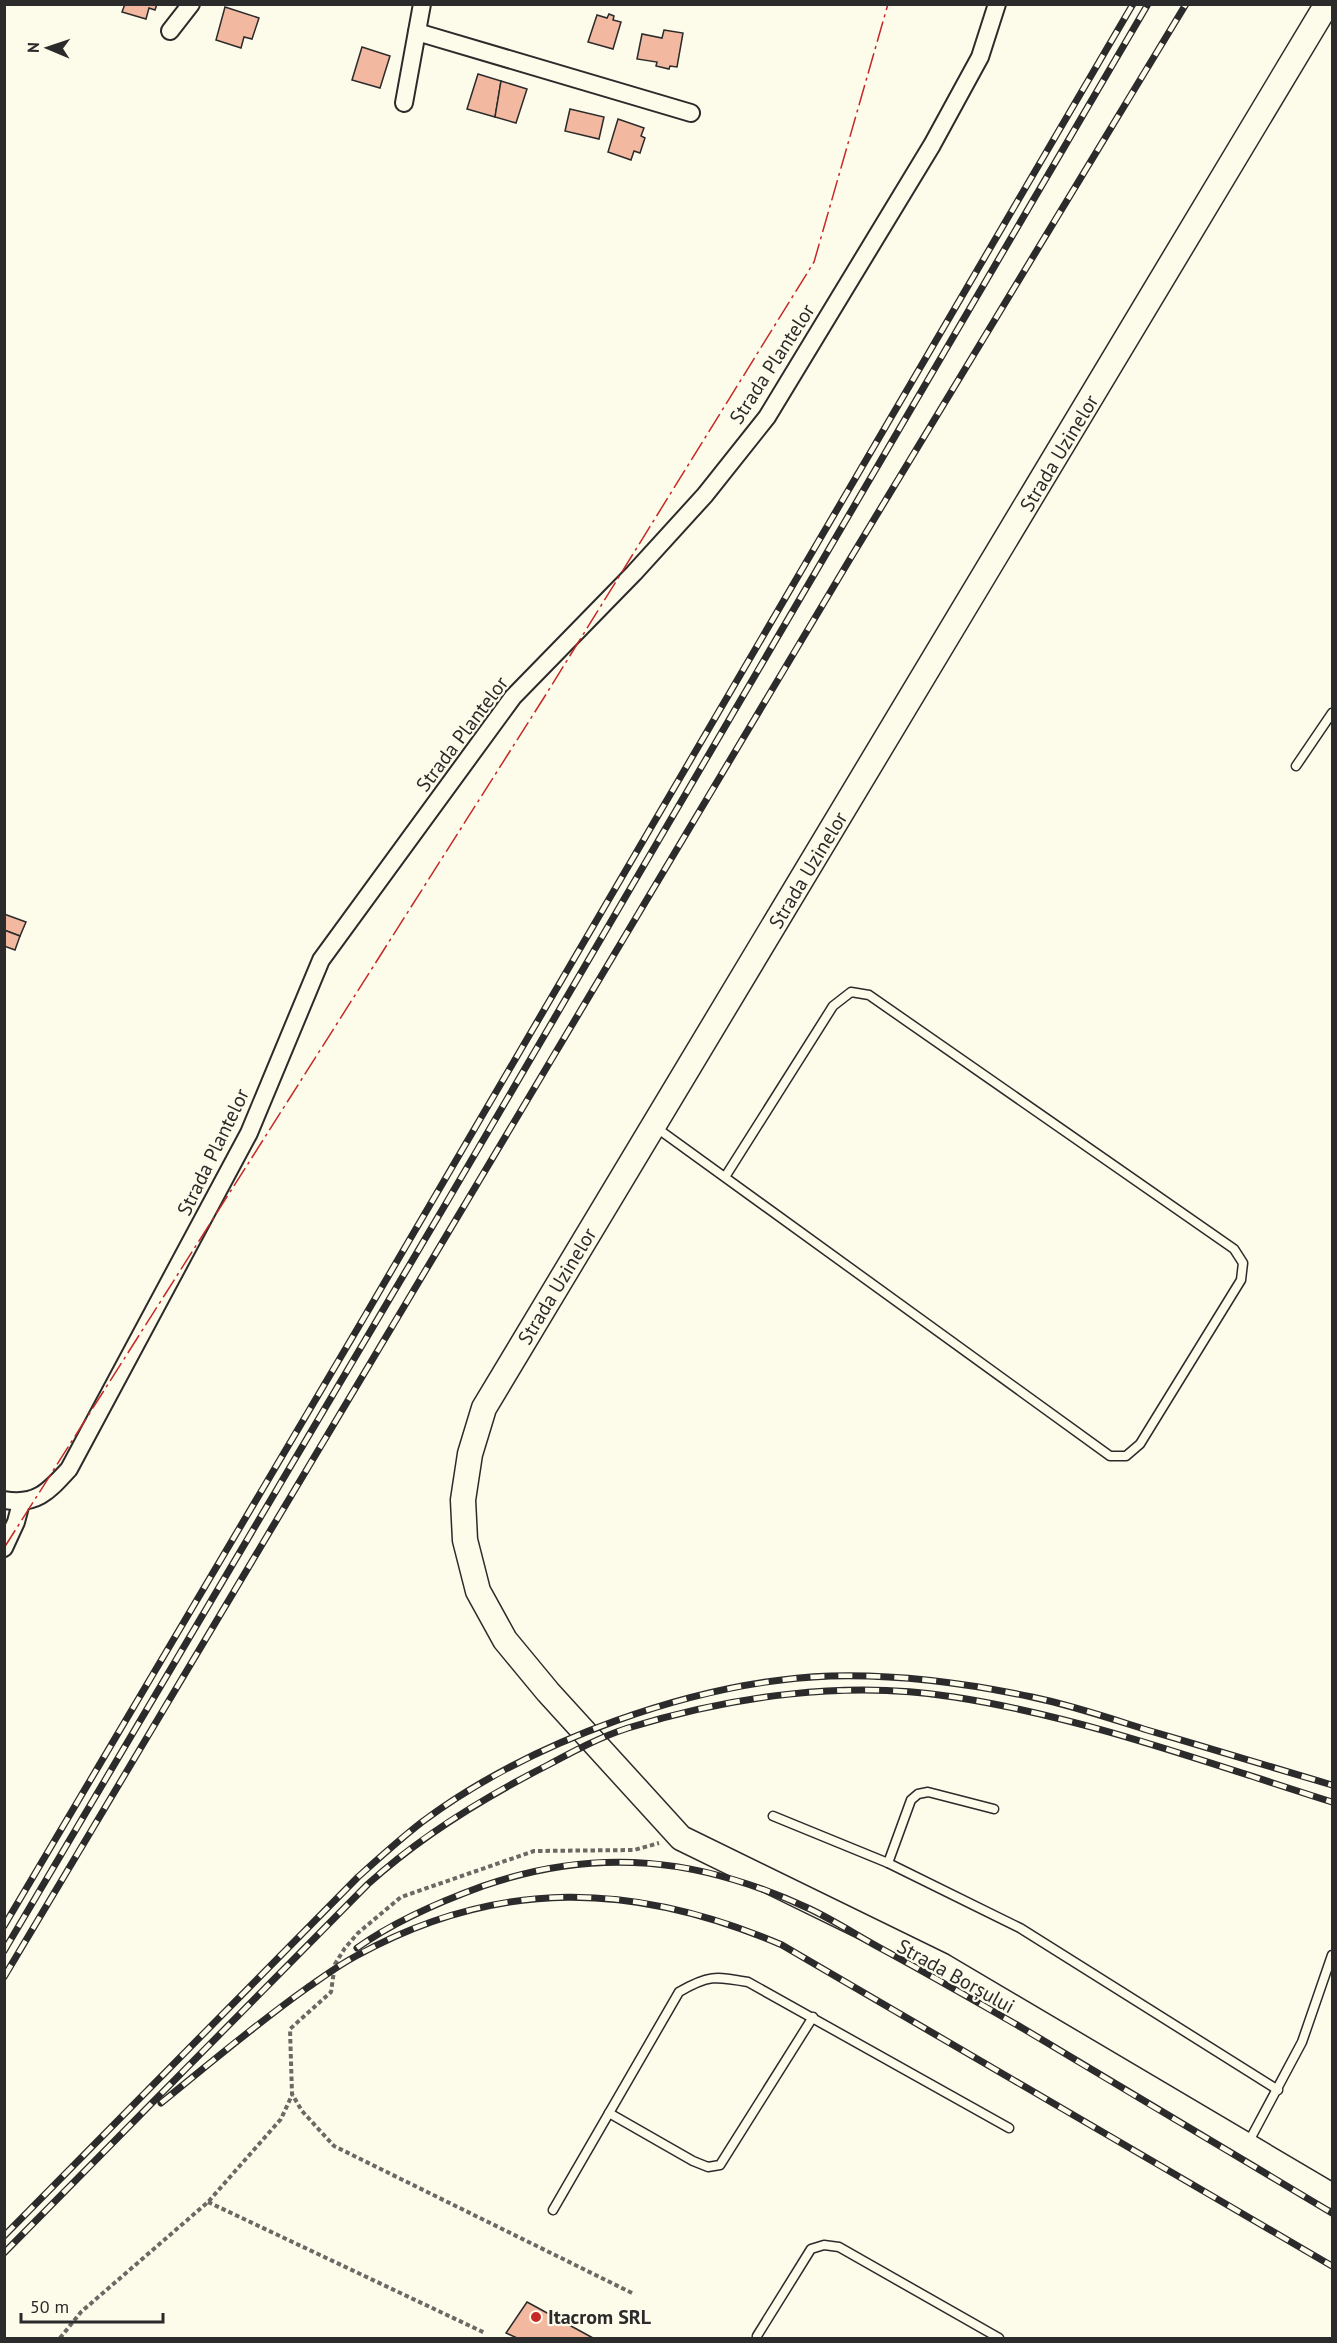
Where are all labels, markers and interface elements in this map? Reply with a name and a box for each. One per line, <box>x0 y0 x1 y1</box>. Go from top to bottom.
north arrow <box>18 18 78 78</box>
text: N <box>23 42 43 53</box>
street label: Strada Plantelor <box>723 299 821 429</box>
street label: Strada Uzinelor <box>1014 390 1104 516</box>
street label: Strada Plantelor <box>410 671 514 797</box>
street label: Strada Uzinelor <box>763 807 853 933</box>
street label: Strada Plantelor <box>171 1084 255 1220</box>
street label: Strada Uzinelor <box>512 1223 602 1349</box>
street label: Strada Borșului <box>893 1933 1019 2019</box>
scale bar <box>21 2286 164 2324</box>
text: 50 m <box>30 2295 69 2318</box>
place label: Itacrom SRL <box>548 2304 652 2330</box>
marker: Itacrom SRL <box>529 2310 543 2324</box>

